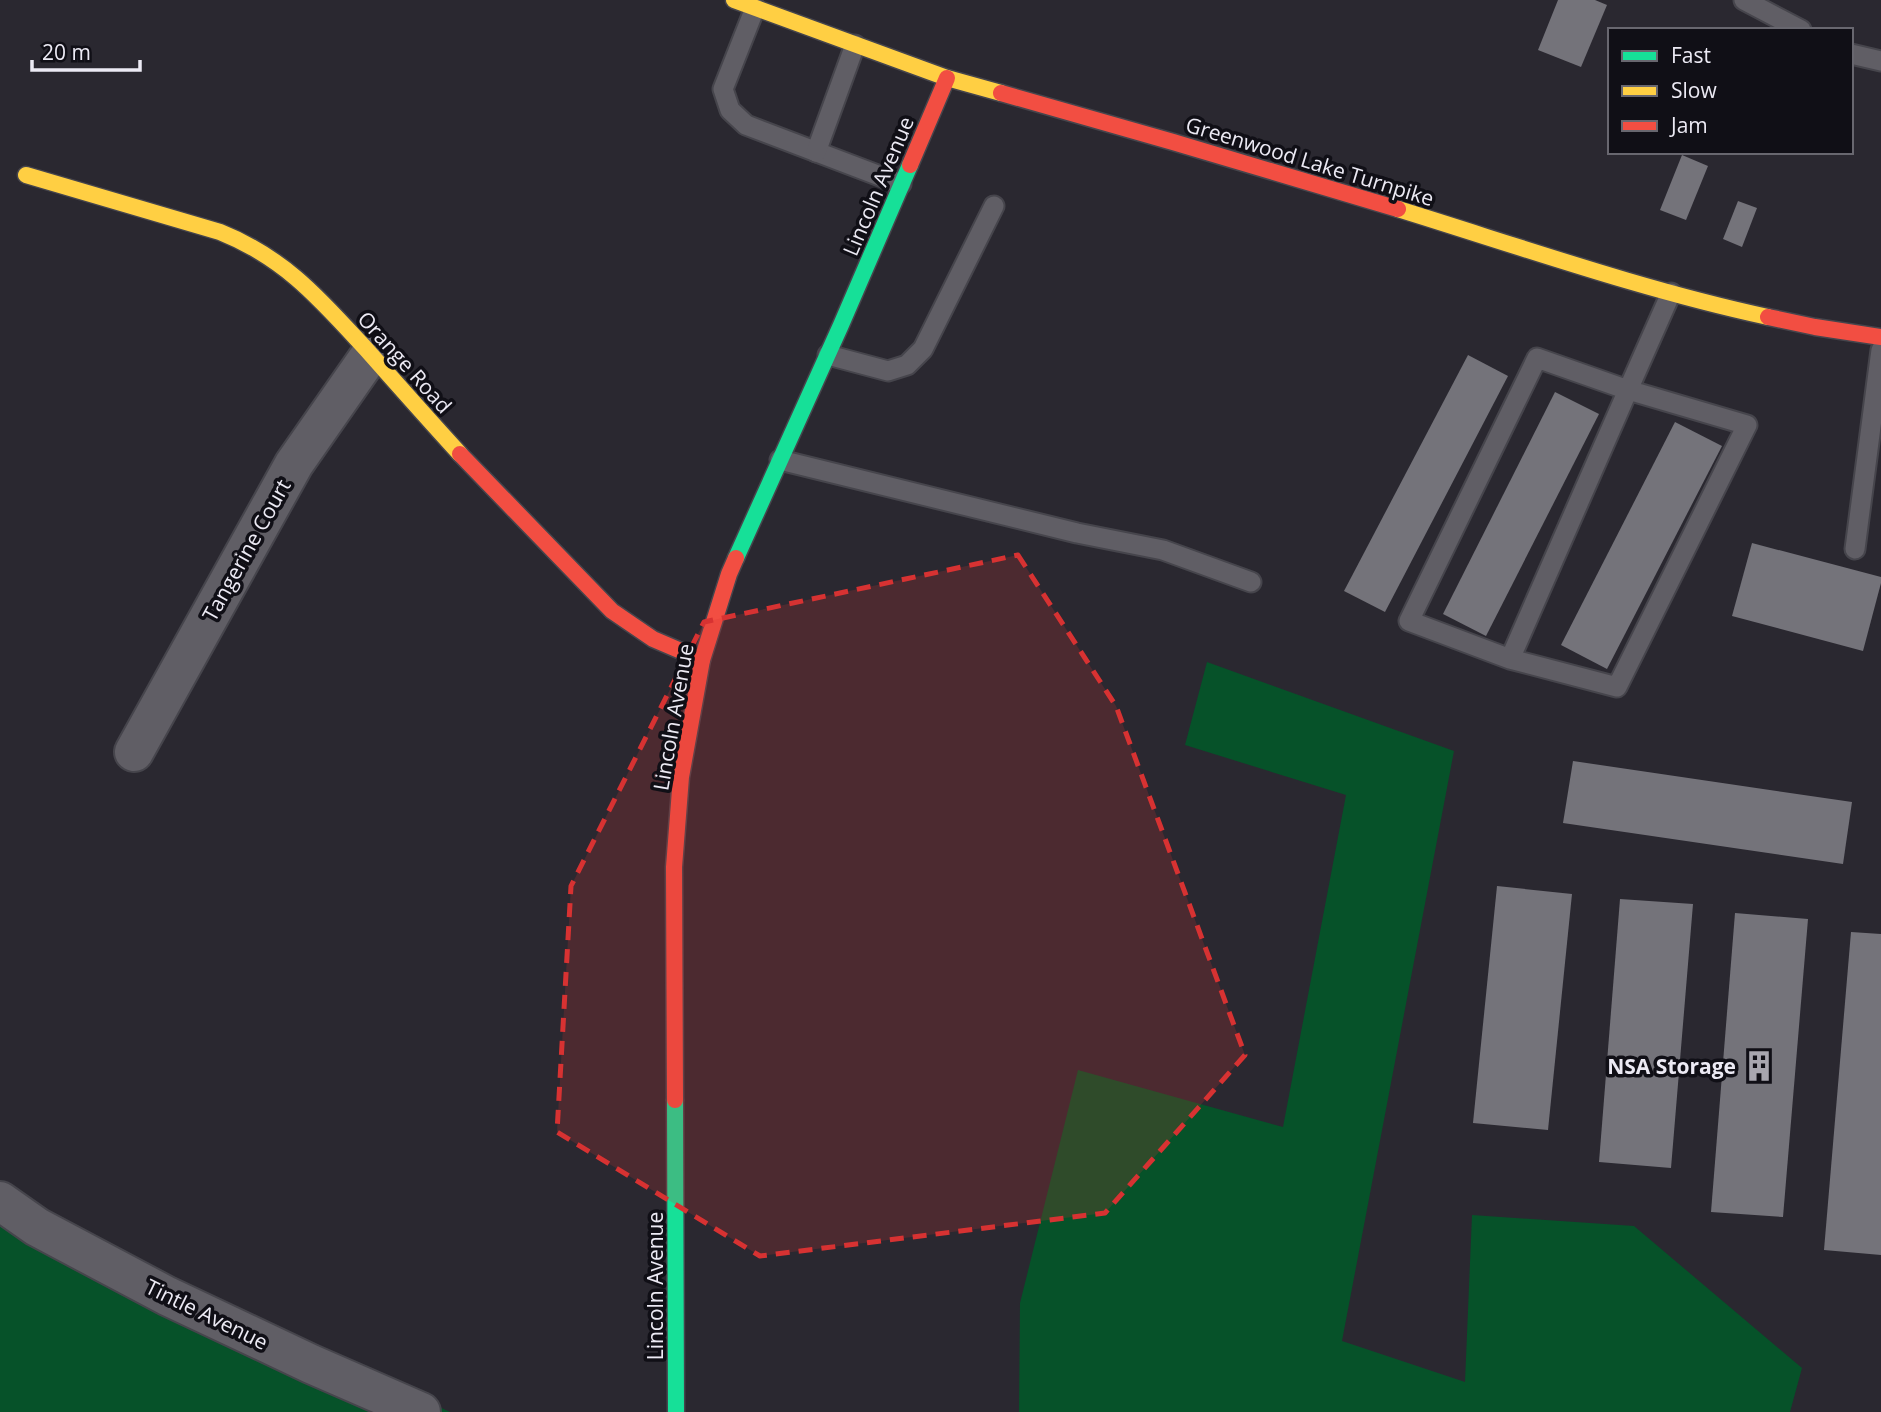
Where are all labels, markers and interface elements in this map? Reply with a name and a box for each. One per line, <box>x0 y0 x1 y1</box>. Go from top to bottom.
scale bar <box>32 28 140 72</box>
legend <box>1608 28 1853 154</box>
text: 20 m <box>42 38 91 66</box>
text: Fast <box>1671 41 1711 69</box>
text: Slow <box>1671 76 1717 104</box>
street label: Greenwood Lake Turnpike <box>1183 110 1437 212</box>
text: Jam <box>1669 111 1708 139</box>
street label: Lincoln Avenue <box>836 112 920 260</box>
street label: Orange Road <box>352 305 458 419</box>
street label: Tangerine Court <box>195 474 297 626</box>
street label: Lincoln Avenue <box>646 641 700 793</box>
building icon: NSA Storage <box>1742 1049 1776 1083</box>
place label: NSA Storage <box>1607 1052 1736 1080</box>
street label: Lincoln Avenue <box>641 1212 669 1360</box>
street label: Tintle Avenue <box>141 1272 273 1356</box>

